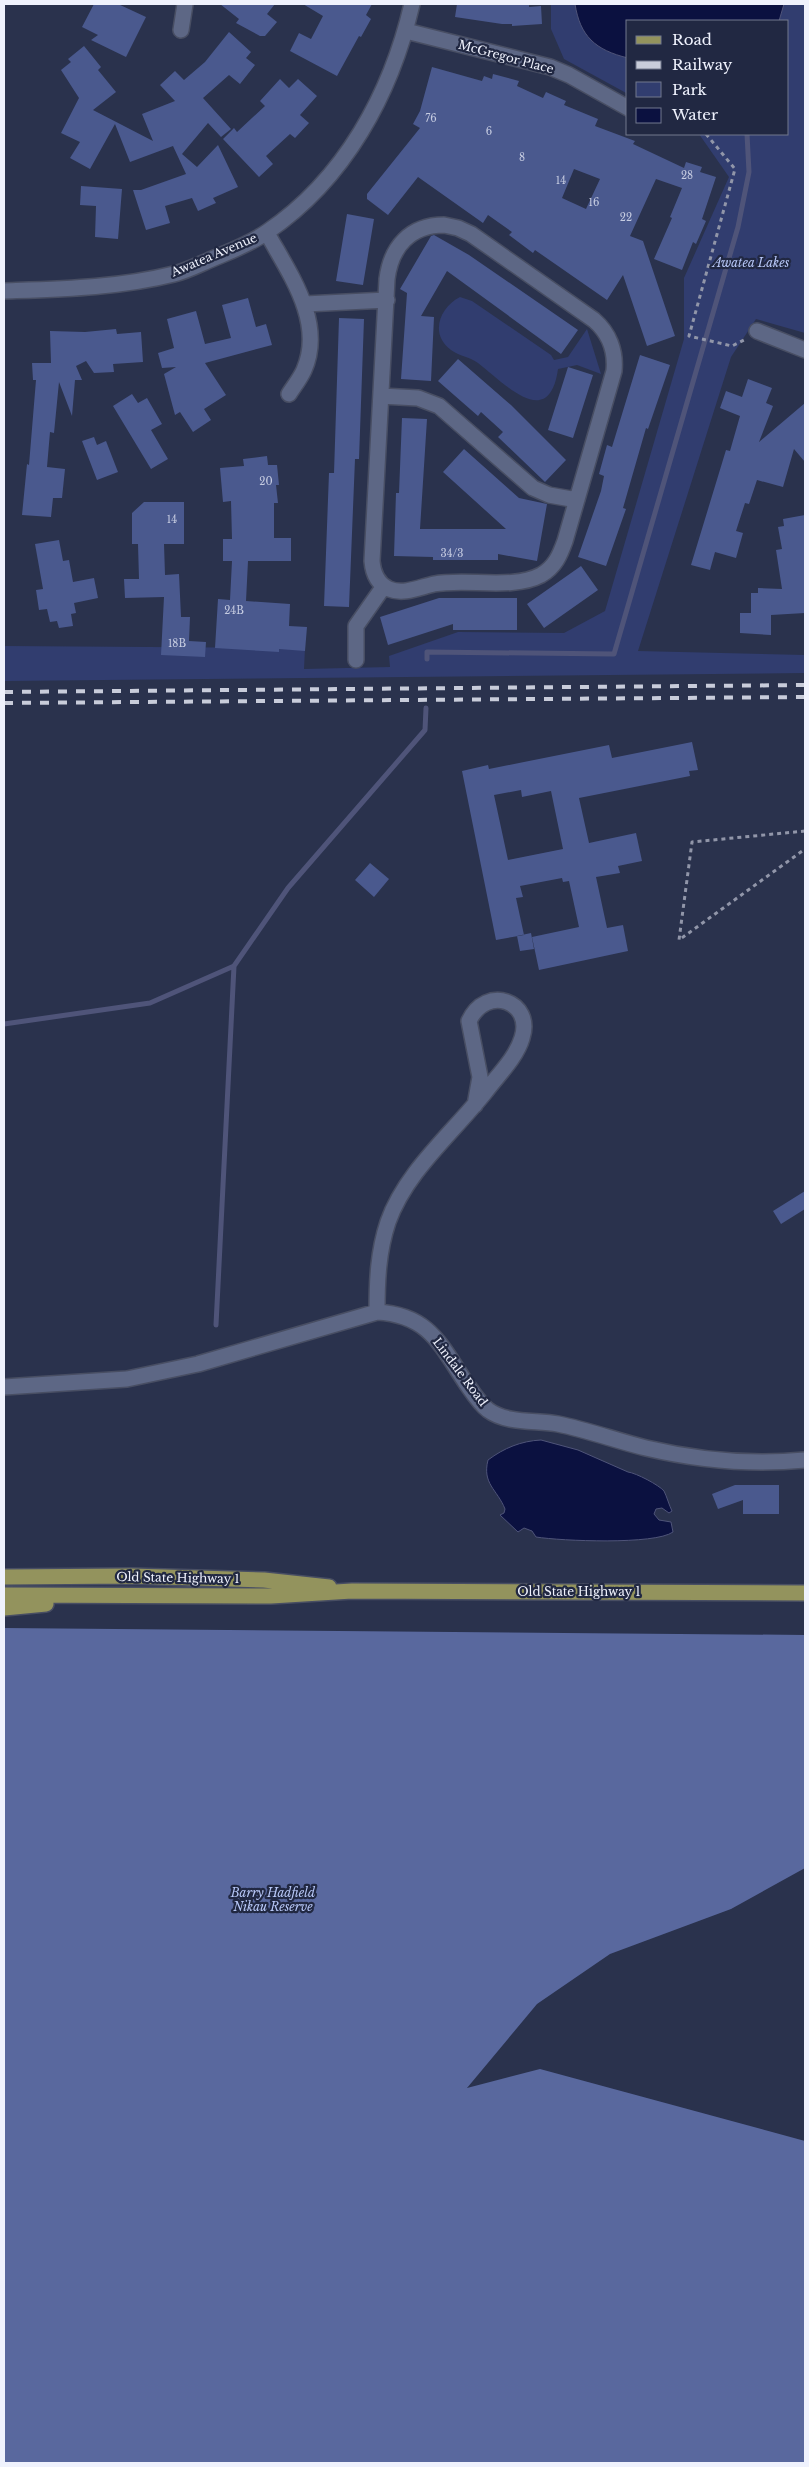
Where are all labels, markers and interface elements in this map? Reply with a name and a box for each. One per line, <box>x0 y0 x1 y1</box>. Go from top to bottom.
legend <box>626 20 789 135</box>
text: Road <box>672 30 712 49</box>
street label: McGregor Place <box>457 37 556 76</box>
text: Railway <box>672 55 733 74</box>
text: Park <box>672 80 708 99</box>
text: Water <box>671 105 719 124</box>
house number: 76 <box>425 112 437 125</box>
house number: 6 <box>486 125 492 138</box>
house number: 8 <box>519 151 525 164</box>
house number: 28 <box>681 169 693 182</box>
house number: 14 <box>556 174 566 187</box>
house number: 16 <box>589 196 599 209</box>
house number: 22 <box>620 211 632 224</box>
street label: Awatea Avenue <box>168 230 259 280</box>
park label: Awatea Lakes <box>711 255 790 270</box>
house number: 20 <box>259 475 273 488</box>
house number: 14 <box>167 513 177 526</box>
house number: 34/3 <box>441 547 463 560</box>
house number: 24B <box>224 604 244 617</box>
house number: 18B <box>168 637 186 650</box>
street label: Lindale Road <box>430 1334 491 1409</box>
street label: Old State Highway 1 <box>116 1569 240 1586</box>
street label: Old State Highway 1 <box>517 1584 641 1599</box>
park label: Barry Hadfield Nikau Reserve <box>230 1885 316 1914</box>

